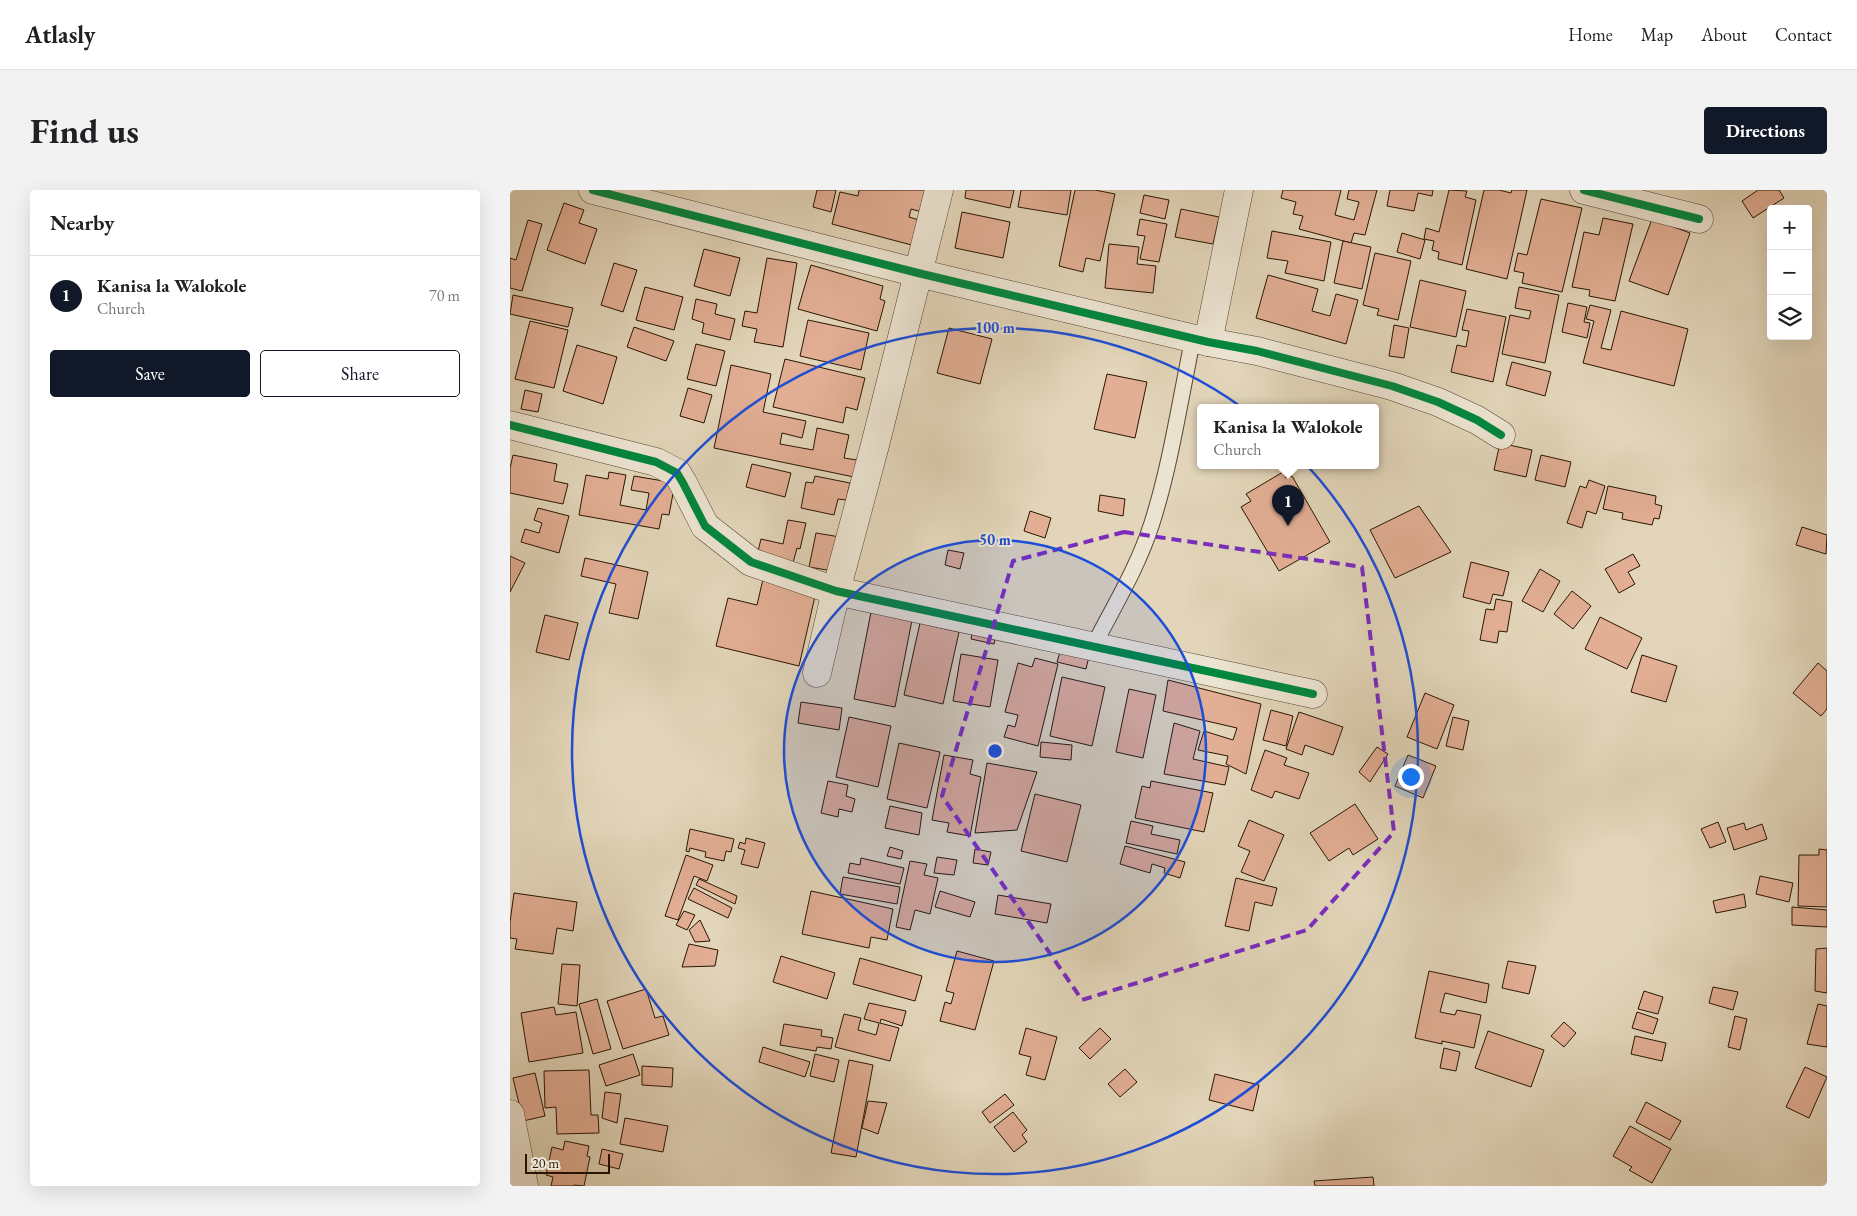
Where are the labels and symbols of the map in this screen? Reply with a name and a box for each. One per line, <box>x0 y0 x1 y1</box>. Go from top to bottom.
text: 100 m <box>975 318 1015 337</box>
pin: 1 <box>1272 485 1304 526</box>
text: 50 m <box>979 530 1011 549</box>
centre of rings <box>986 742 1004 760</box>
your location <box>1398 764 1424 790</box>
scale bar <box>525 1151 610 1174</box>

